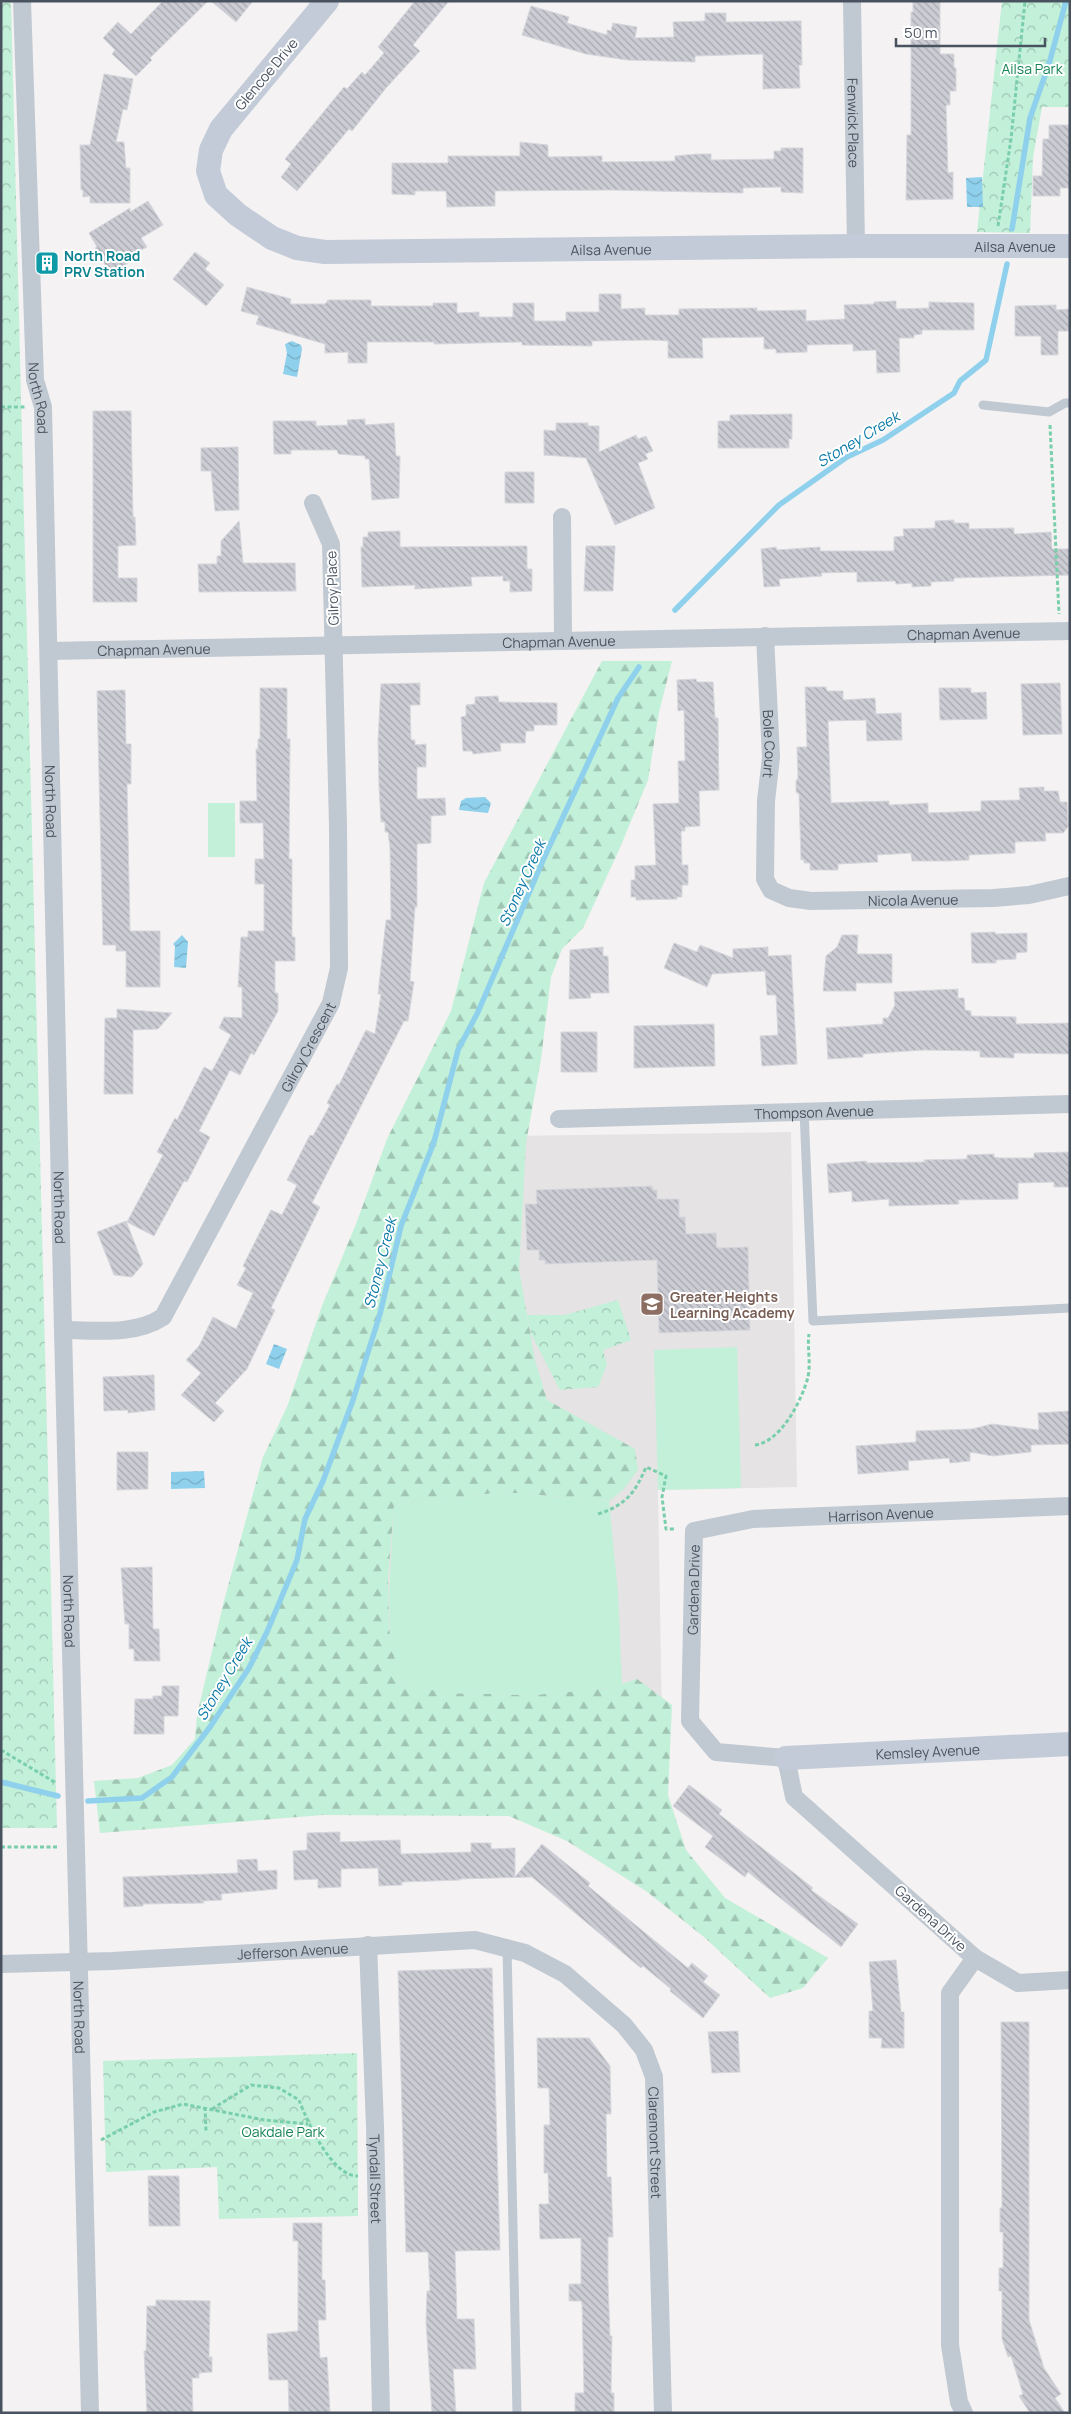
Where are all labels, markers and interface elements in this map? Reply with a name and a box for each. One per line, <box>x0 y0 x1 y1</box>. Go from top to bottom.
scale bar <box>896 15 1045 47</box>
text: 50 m <box>904 22 938 43</box>
street label: Glencoe Drive <box>230 34 302 114</box>
park label: Ailsa Park <box>1001 59 1064 78</box>
street label: Fenwick Place <box>844 78 864 168</box>
street label: Ailsa Avenue <box>974 237 1056 256</box>
street label: Ailsa Avenue <box>570 239 652 259</box>
place label: North Road PRV Station <box>64 246 145 281</box>
building icon: North Road PRV Station <box>34 250 60 276</box>
street label: North Road <box>25 362 53 434</box>
water label: Stoney Creek <box>813 405 906 472</box>
street label: Gilroy Place <box>321 550 343 626</box>
street label: Chapman Avenue <box>907 622 1021 644</box>
street label: Chapman Avenue <box>502 630 616 652</box>
street label: Chapman Avenue <box>97 638 211 660</box>
street label: Bole Court <box>759 709 781 779</box>
street label: North Road <box>41 765 62 838</box>
water label: Stoney Creek <box>493 834 552 930</box>
street label: Nicola Avenue <box>868 889 959 910</box>
street label: Gilroy Crescent <box>276 998 340 1095</box>
street label: Thompson Avenue <box>754 1100 874 1123</box>
street label: North Road <box>50 1171 71 1244</box>
water label: Stoney Creek <box>359 1213 402 1311</box>
place label: Greater Heights Learning Academy <box>670 1287 795 1322</box>
school or university icon: Greater Heights Learning Academy <box>639 1291 665 1317</box>
street label: Harrison Avenue <box>828 1502 934 1525</box>
street label: Gardena Drive <box>682 1544 703 1635</box>
street label: North Road <box>60 1575 80 1648</box>
water label: Stoney Creek <box>191 1631 258 1724</box>
street label: Kemsley Avenue <box>875 1739 980 1763</box>
street label: Gardena Drive <box>891 1881 971 1955</box>
street label: Jefferson Avenue <box>236 1938 349 1963</box>
street label: North Road <box>70 1981 91 2054</box>
street label: Claremont Street <box>645 2086 667 2199</box>
park label: Oakdale Park <box>242 2122 326 2141</box>
street label: Tyndall Street <box>366 2134 387 2224</box>

